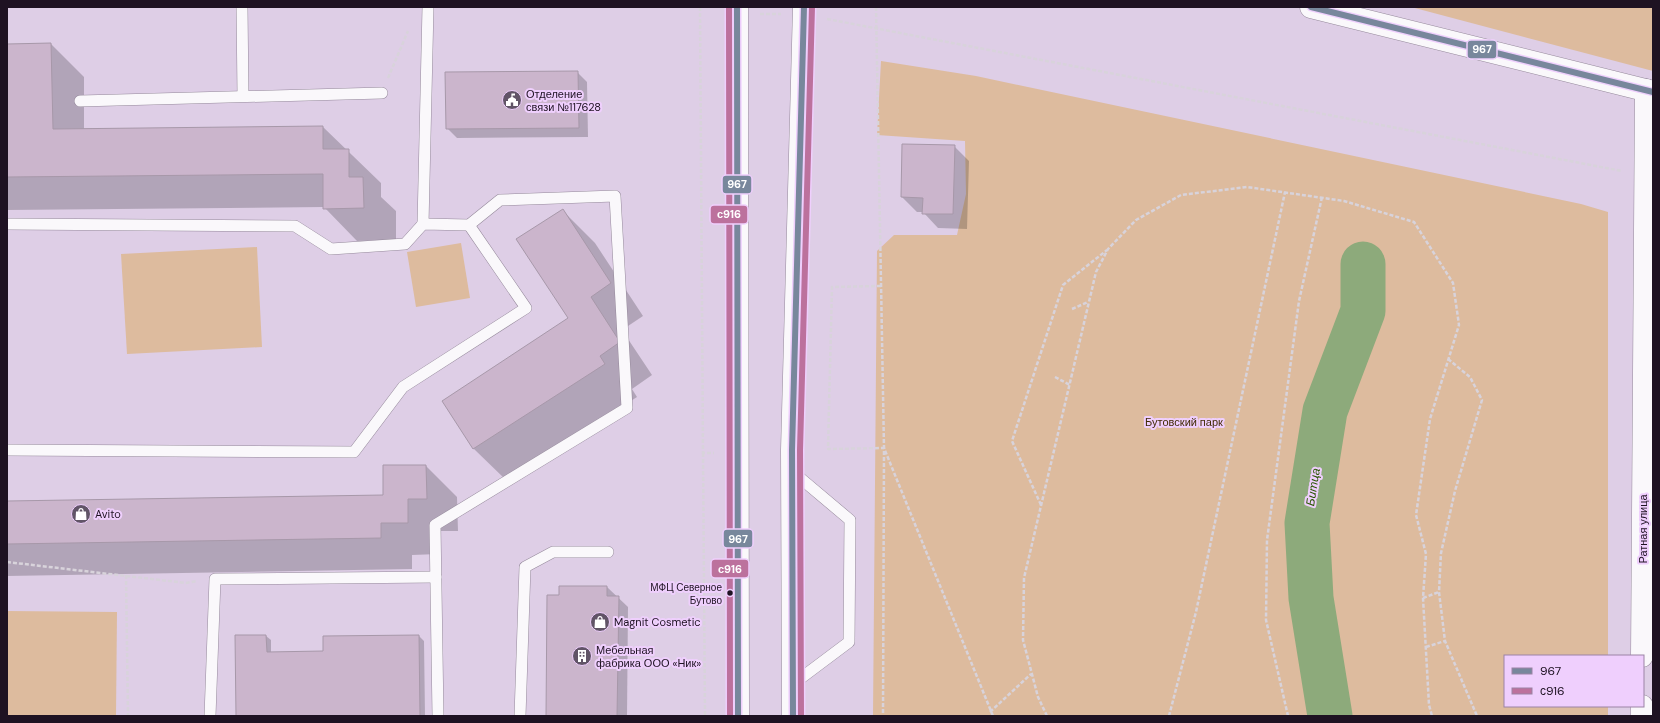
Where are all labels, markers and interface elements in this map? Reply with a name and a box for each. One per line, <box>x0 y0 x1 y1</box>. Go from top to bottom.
line badge: 967 <box>1467 40 1497 59</box>
text: 967 <box>1472 42 1492 56</box>
place label: Отделение связи №117628 <box>526 87 601 114</box>
public building icon: Отделение связи №117628 <box>501 89 523 111</box>
line badge: 967 <box>722 175 752 194</box>
text: 967 <box>727 177 747 191</box>
line badge: с916 <box>710 205 748 224</box>
text: с916 <box>717 207 741 221</box>
park label: Бутовский парк <box>1145 415 1223 429</box>
water label: Битца <box>1302 467 1324 507</box>
street label: Ратная улица <box>1636 494 1650 564</box>
shop icon: Avito <box>70 503 92 525</box>
place label: Avito <box>95 507 121 521</box>
line badge: 967 <box>723 529 753 548</box>
text: 967 <box>728 532 748 546</box>
line badge: с916 <box>711 559 749 578</box>
text: с916 <box>718 562 742 576</box>
place label: МФЦ Северное Бутово <box>650 581 722 607</box>
marker: МФЦ Северное Бутово <box>725 588 735 598</box>
shop icon: Magnit Cosmetic <box>589 611 611 633</box>
place label: Magnit Cosmetic <box>614 615 701 629</box>
place label: Мебельная фабрика ООО «Ник» <box>596 643 701 670</box>
building icon: Мебельная фабрика ООО «Ник» <box>571 645 593 667</box>
legend <box>1504 655 1644 707</box>
text: 967 <box>1540 663 1561 679</box>
text: с916 <box>1540 683 1565 699</box>

